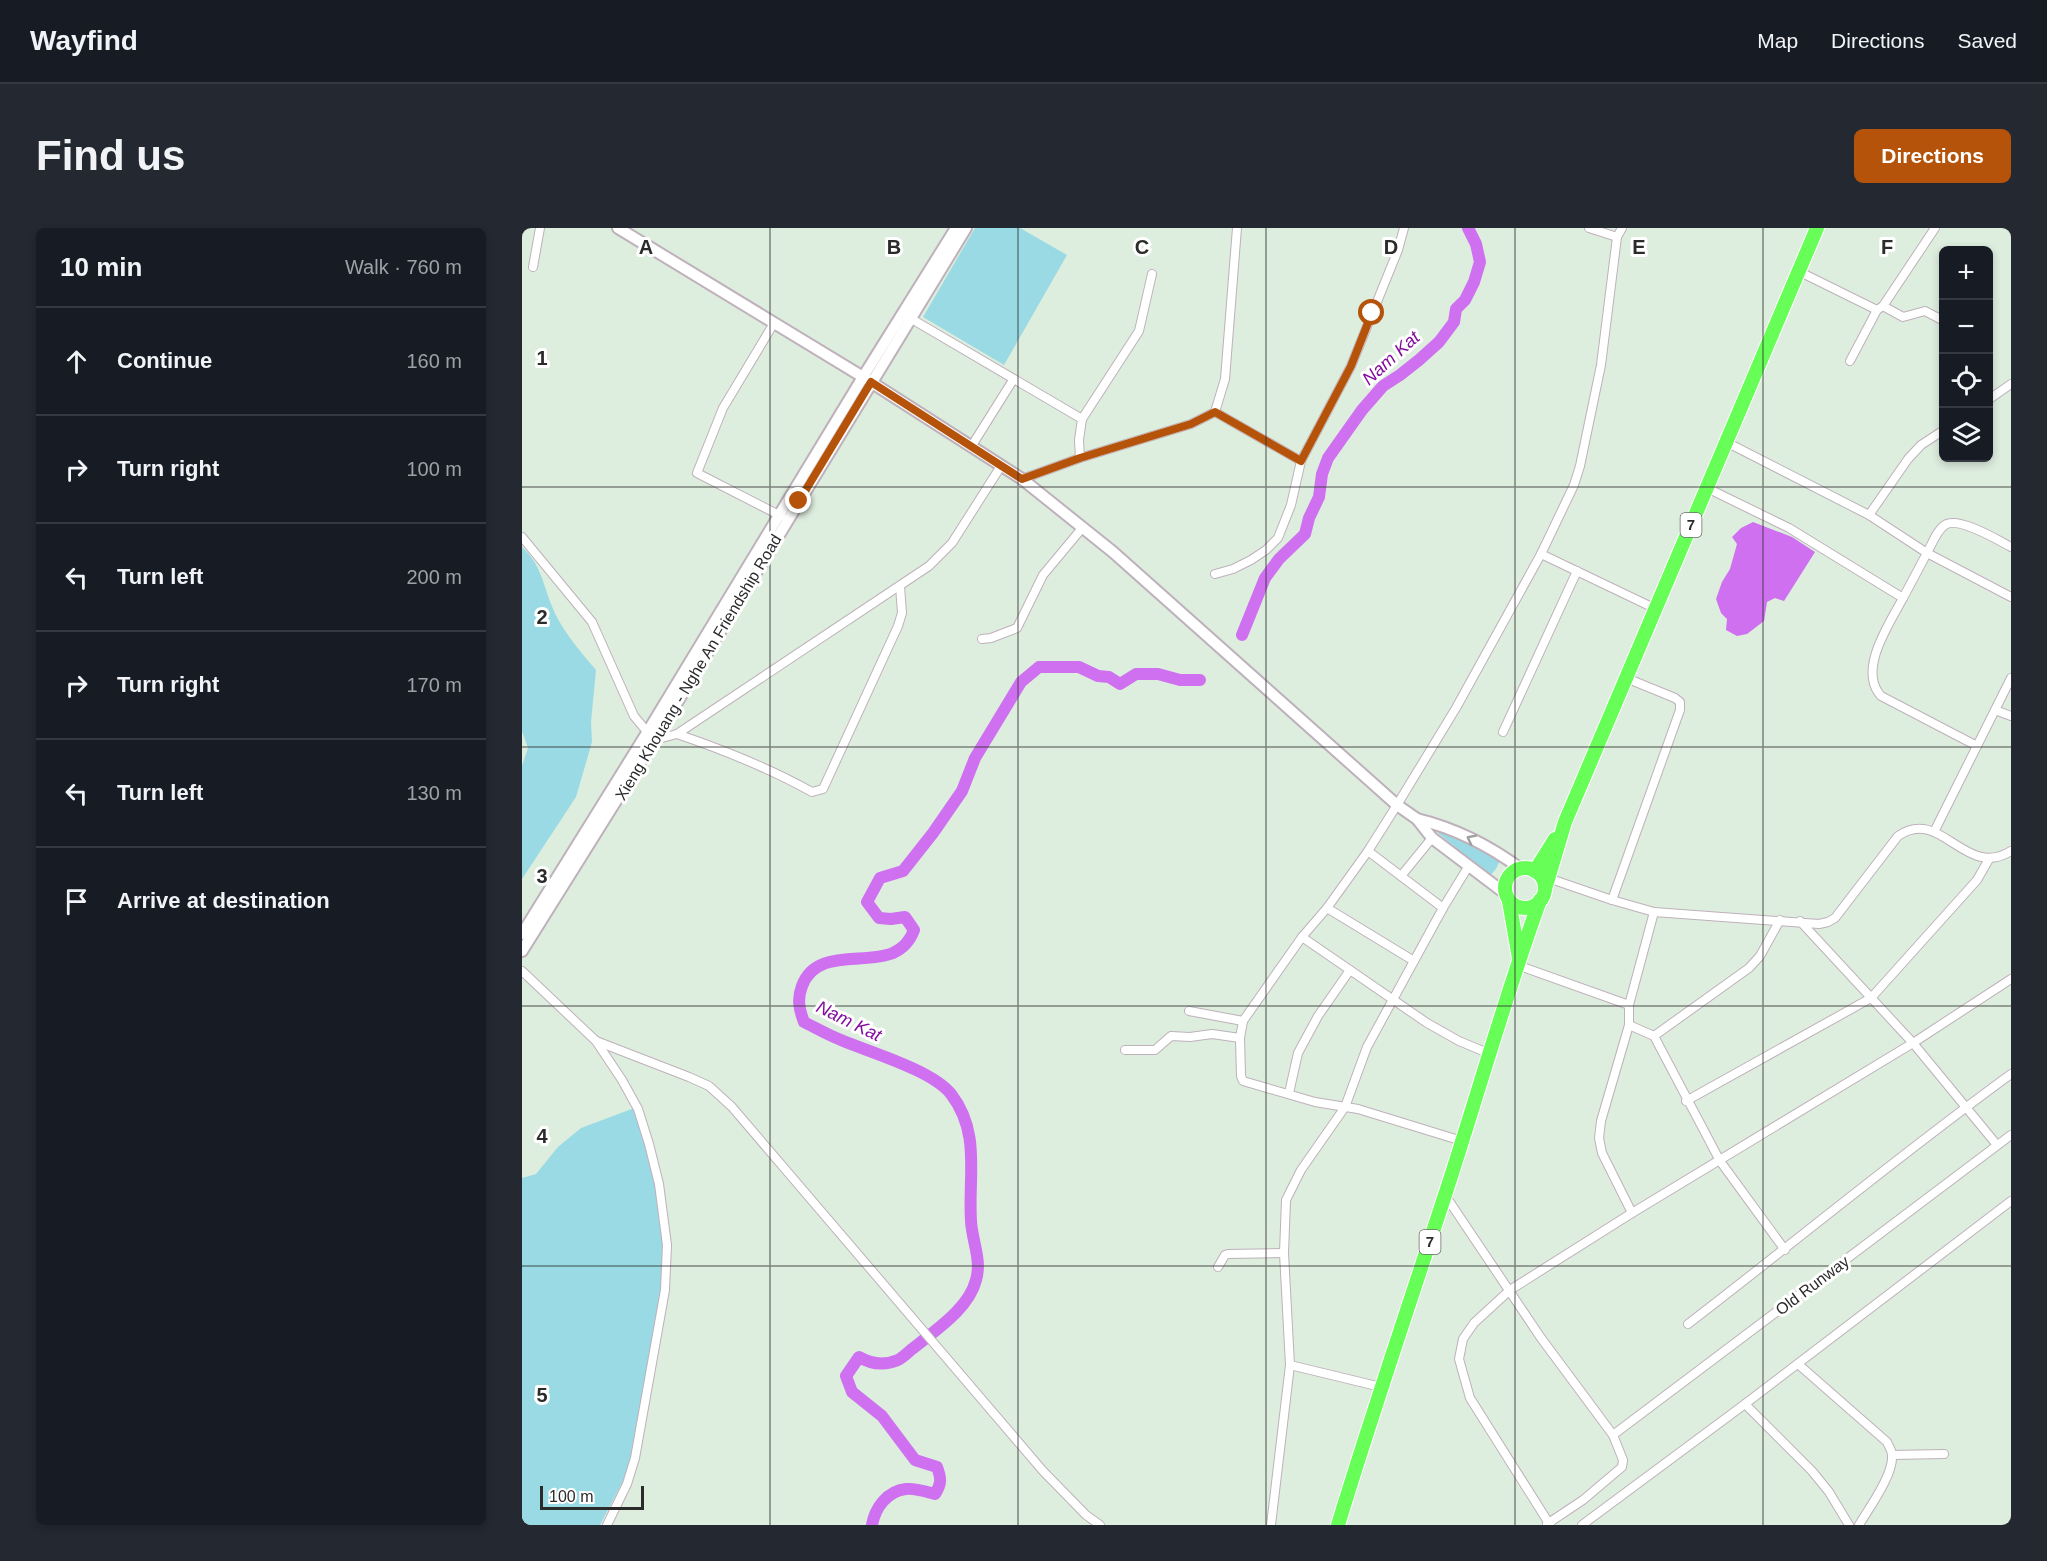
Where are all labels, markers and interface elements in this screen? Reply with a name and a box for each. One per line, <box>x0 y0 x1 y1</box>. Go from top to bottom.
text: Wayfind <box>30 25 138 56</box>
text: Map <box>1757 29 1798 52</box>
text: Directions <box>1831 29 1924 52</box>
text: Saved <box>1957 29 2017 52</box>
button: Directions <box>1854 129 2011 183</box>
text: Find us <box>36 132 185 179</box>
text: A <box>639 236 653 258</box>
text: B <box>887 236 901 258</box>
text: C <box>1135 236 1149 258</box>
text: D <box>1384 236 1398 258</box>
text: E <box>1632 236 1646 258</box>
text: F <box>1881 236 1893 258</box>
map controls <box>1939 246 1993 462</box>
button: + <box>1939 246 1993 300</box>
text: 10 min <box>60 252 142 282</box>
text: Walk · 760 m <box>345 256 462 278</box>
route start <box>1358 299 1384 325</box>
button: − <box>1939 300 1993 354</box>
water label: Nam Kat <box>1358 326 1424 389</box>
icon: ahead <box>60 345 93 378</box>
text: 1 <box>536 347 548 369</box>
text: Continue <box>117 348 212 373</box>
text: 160 m <box>406 350 462 372</box>
button: locate <box>1939 354 1993 408</box>
button: layers <box>1939 408 1993 462</box>
icon: right <box>60 453 93 486</box>
text: Turn right <box>117 456 219 481</box>
text: 100 m <box>406 458 462 480</box>
route end <box>785 487 811 513</box>
road number: 7 <box>1680 513 1702 537</box>
street label: Xieng Khouang - Nghe An Friendship Road <box>612 531 785 803</box>
icon: left <box>60 561 93 594</box>
text: Turn left <box>117 564 203 589</box>
text: 200 m <box>406 566 462 588</box>
text: 2 <box>536 606 548 628</box>
icon: right <box>60 669 93 702</box>
text: Turn right <box>117 672 219 697</box>
text: 170 m <box>406 674 462 696</box>
icon: left <box>60 777 93 810</box>
text: Turn left <box>117 780 203 805</box>
text: 130 m <box>406 782 462 804</box>
one-way arrow <box>1467 835 1477 846</box>
text: 3 <box>536 865 548 887</box>
icon: arrive <box>60 885 93 918</box>
text: Arrive at destination <box>117 888 330 913</box>
water label: Nam Kat <box>813 997 886 1046</box>
text: 4 <box>536 1125 548 1147</box>
road number: 7 <box>1420 1230 1440 1254</box>
street label: Old Runway <box>1772 1252 1852 1318</box>
text: 5 <box>536 1384 548 1406</box>
scale bar <box>540 1483 644 1510</box>
text: 100 m <box>549 1488 593 1505</box>

